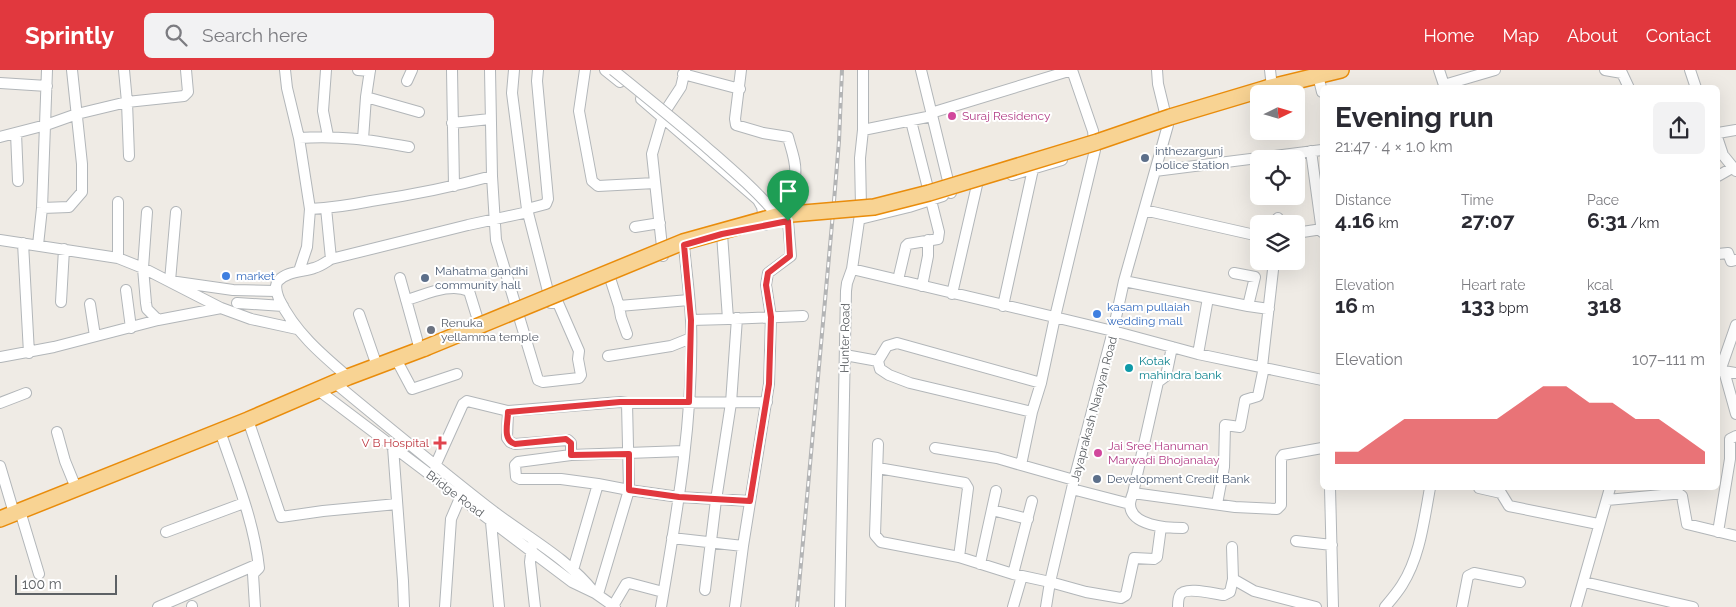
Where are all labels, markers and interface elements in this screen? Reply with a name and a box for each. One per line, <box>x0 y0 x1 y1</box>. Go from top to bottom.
search box <box>144 13 494 58</box>
text: Sprintly <box>25 21 114 50</box>
icon: search <box>162 21 190 49</box>
text: Search here <box>202 24 308 46</box>
text: Home <box>1423 25 1474 46</box>
text: Map <box>1502 25 1539 46</box>
text: About <box>1567 25 1618 46</box>
text: Contact <box>1646 25 1711 46</box>
north arrow <box>1250 85 1305 140</box>
map controls <box>1250 85 1305 270</box>
text: Evening run <box>1335 101 1494 134</box>
button: share <box>1653 102 1705 154</box>
place label: Suraj Residency <box>962 109 1051 123</box>
marker: Suraj Residency <box>946 110 958 122</box>
text: 21:47 · 4 × 1.0 km <box>1335 137 1453 156</box>
place label: inthezargunj police station <box>1155 144 1229 172</box>
button: locate <box>1250 150 1305 205</box>
marker: inthezargunj police station <box>1139 152 1151 164</box>
pin <box>767 170 809 221</box>
icon: arrive <box>774 177 802 205</box>
text: Distance <box>1335 192 1391 208</box>
text: Time <box>1461 192 1494 208</box>
text: Pace <box>1587 192 1619 208</box>
text: 4.16 <box>1335 208 1375 233</box>
text: 27:07 <box>1461 208 1515 233</box>
text: 6:31 <box>1587 208 1627 233</box>
button: layers <box>1250 215 1305 270</box>
text: km <box>1375 215 1399 231</box>
text: /km <box>1627 215 1659 231</box>
place label: Mahatma gandhi community hall <box>435 264 528 292</box>
place label: market <box>236 269 275 283</box>
marker: market <box>220 270 232 282</box>
marker: Mahatma gandhi community hall <box>419 272 431 284</box>
text: Elevation <box>1335 277 1394 293</box>
text: Heart rate <box>1461 277 1525 293</box>
text: kcal <box>1587 277 1613 293</box>
text: 16 <box>1335 293 1358 318</box>
text: 133 <box>1461 293 1495 318</box>
text: 318 <box>1587 293 1622 318</box>
place label: kasam pullaiah wedding mall <box>1107 300 1190 328</box>
text: m <box>1358 300 1375 316</box>
text: bpm <box>1495 300 1529 316</box>
street label: Hunter Road <box>837 303 853 373</box>
marker: kasam pullaiah wedding mall <box>1091 308 1103 320</box>
place label: Renuka yellamma temple <box>441 316 539 344</box>
marker: Renuka yellamma temple <box>425 324 437 336</box>
street label: Jayaprakash Narayan Road <box>1068 335 1120 483</box>
text: Elevation <box>1335 350 1403 369</box>
text: 107–111 m <box>1632 350 1705 369</box>
place label: Kotak mahindra bank <box>1139 354 1222 382</box>
marker: Kotak mahindra bank <box>1123 362 1135 374</box>
place label: V B Hospital <box>362 436 430 450</box>
marker: V B Hospital <box>433 436 447 450</box>
place label: Jai Sree Hanuman Marwadi Bhojanalay <box>1108 439 1220 467</box>
marker: Jai Sree Hanuman Marwadi Bhojanalay <box>1092 447 1104 459</box>
street label: Bridge Road <box>423 468 487 520</box>
place label: Development Credit Bank <box>1107 472 1251 486</box>
marker: Development Credit Bank <box>1091 473 1103 485</box>
scale bar <box>15 572 118 595</box>
text: 100 m <box>22 576 62 592</box>

